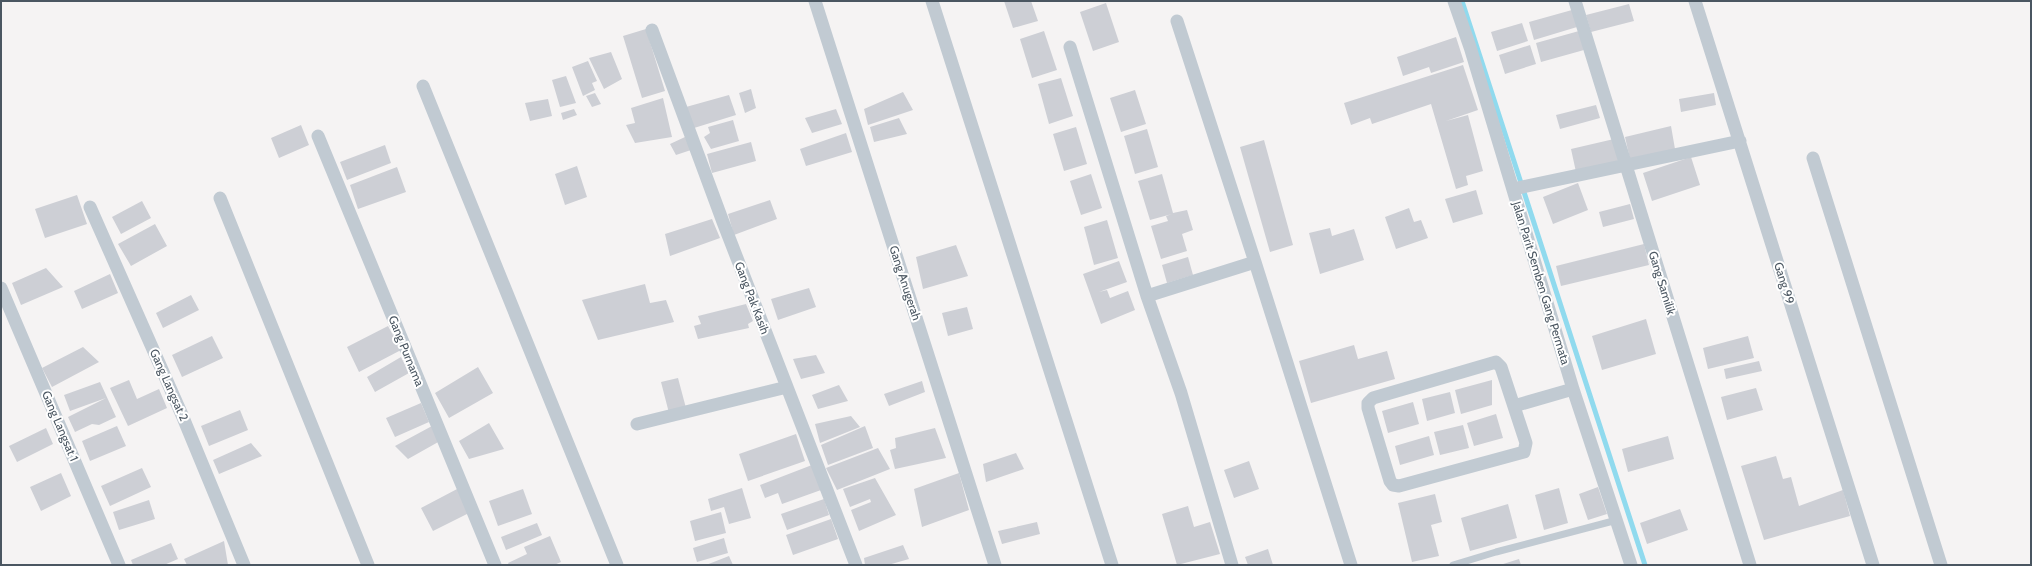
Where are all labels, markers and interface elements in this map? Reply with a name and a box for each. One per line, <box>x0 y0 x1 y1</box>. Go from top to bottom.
street label: Jalan Parit Semben Gang Permata <box>1509 198 1574 367</box>
street label: Gang Anugerah <box>886 244 925 322</box>
street label: Gang Samilik <box>1646 249 1679 317</box>
street label: Gang Pak Kasih <box>732 260 773 336</box>
street label: Gang 99 <box>1771 260 1798 306</box>
street label: Gang Purnama <box>385 313 428 389</box>
street label: Gang Langsat 2 <box>147 346 192 423</box>
street label: Gang Langsat 1 <box>39 388 82 463</box>

